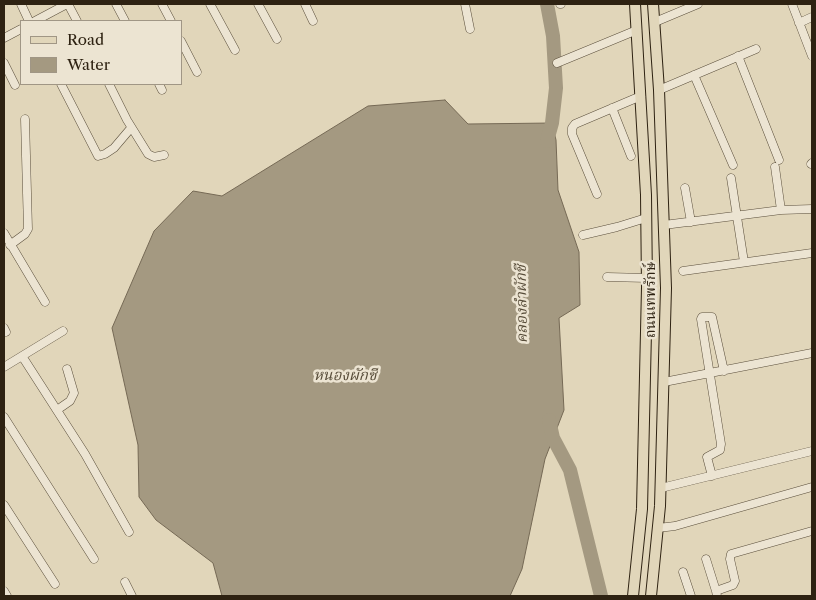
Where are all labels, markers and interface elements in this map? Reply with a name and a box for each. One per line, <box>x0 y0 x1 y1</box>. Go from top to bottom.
legend <box>20 20 182 85</box>
text: Road <box>67 30 104 49</box>
text: Water <box>67 55 110 74</box>
street label: ถนนเทพรักษ์ <box>643 262 659 338</box>
water label: คลองลำผักชี <box>512 264 532 344</box>
water label: หนองผักชี <box>313 367 377 385</box>

